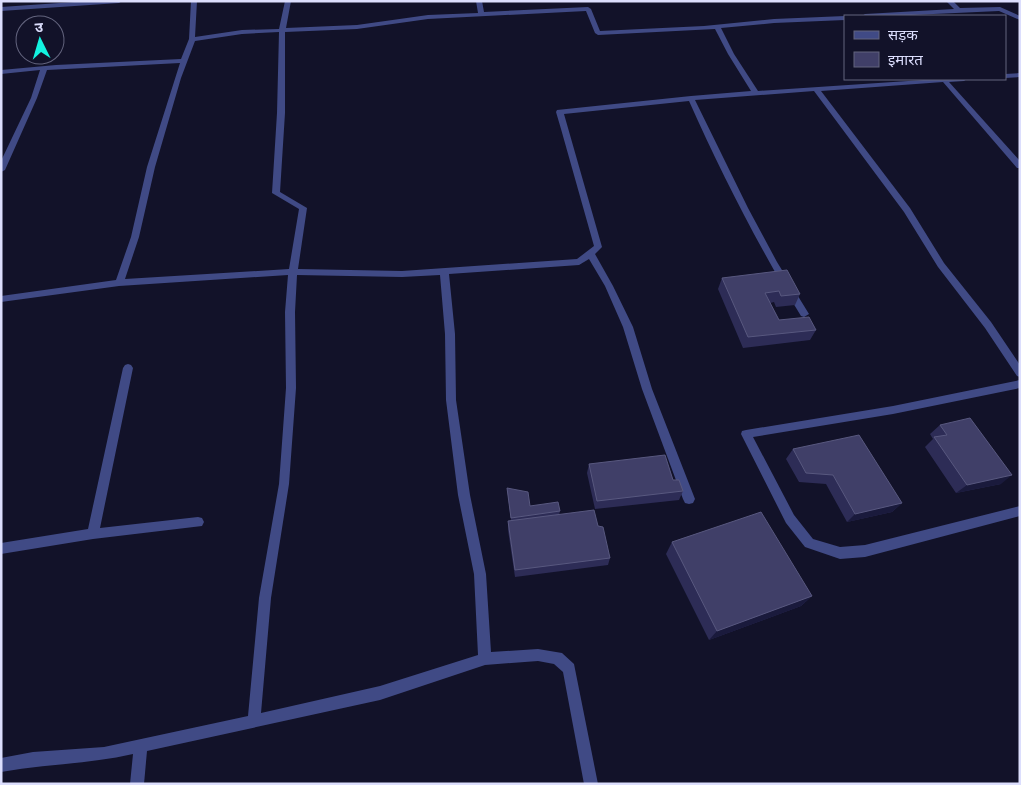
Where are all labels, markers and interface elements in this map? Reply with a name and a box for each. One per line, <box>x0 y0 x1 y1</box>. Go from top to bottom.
north arrow <box>15 15 65 65</box>
legend <box>844 15 1006 80</box>
text: उ <box>34 19 45 36</box>
text: सड़क <box>888 26 918 44</box>
text: इमारत <box>888 51 923 69</box>

